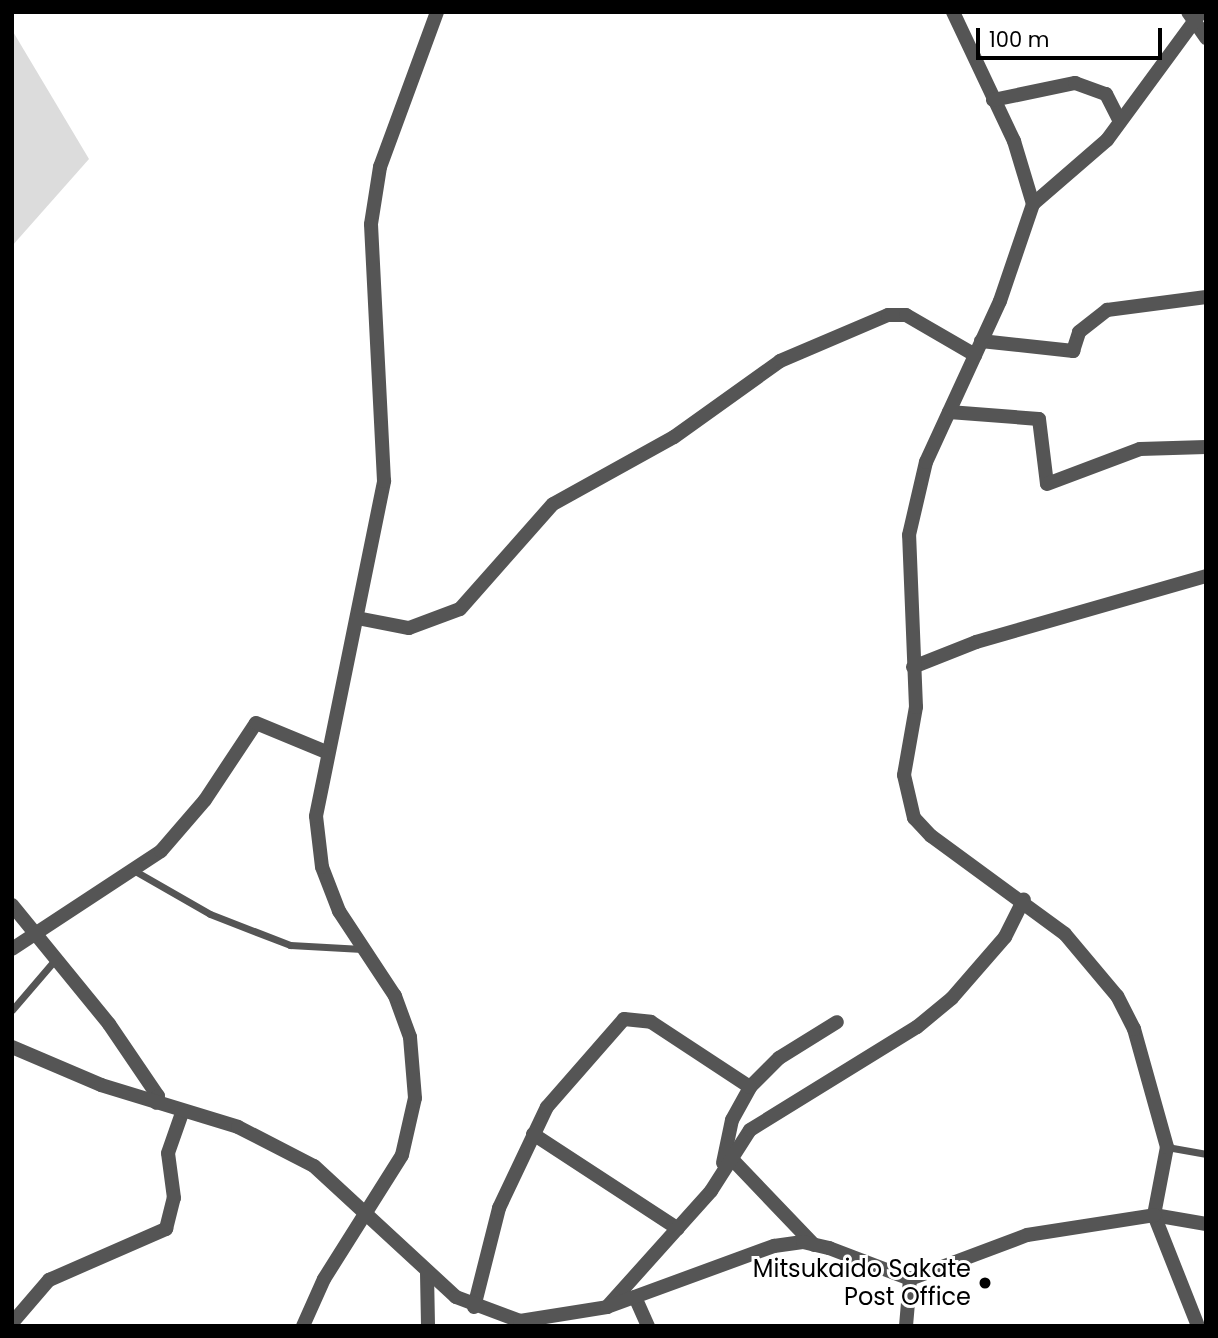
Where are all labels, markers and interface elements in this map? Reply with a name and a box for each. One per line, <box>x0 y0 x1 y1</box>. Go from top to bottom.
scale bar <box>980 14 1166 58</box>
text: 100 m <box>989 25 1049 54</box>
place label: Mitsukaido Sakate Post Office <box>753 1255 971 1311</box>
marker: Mitsukaido Sakate Post Office <box>977 1275 993 1291</box>

